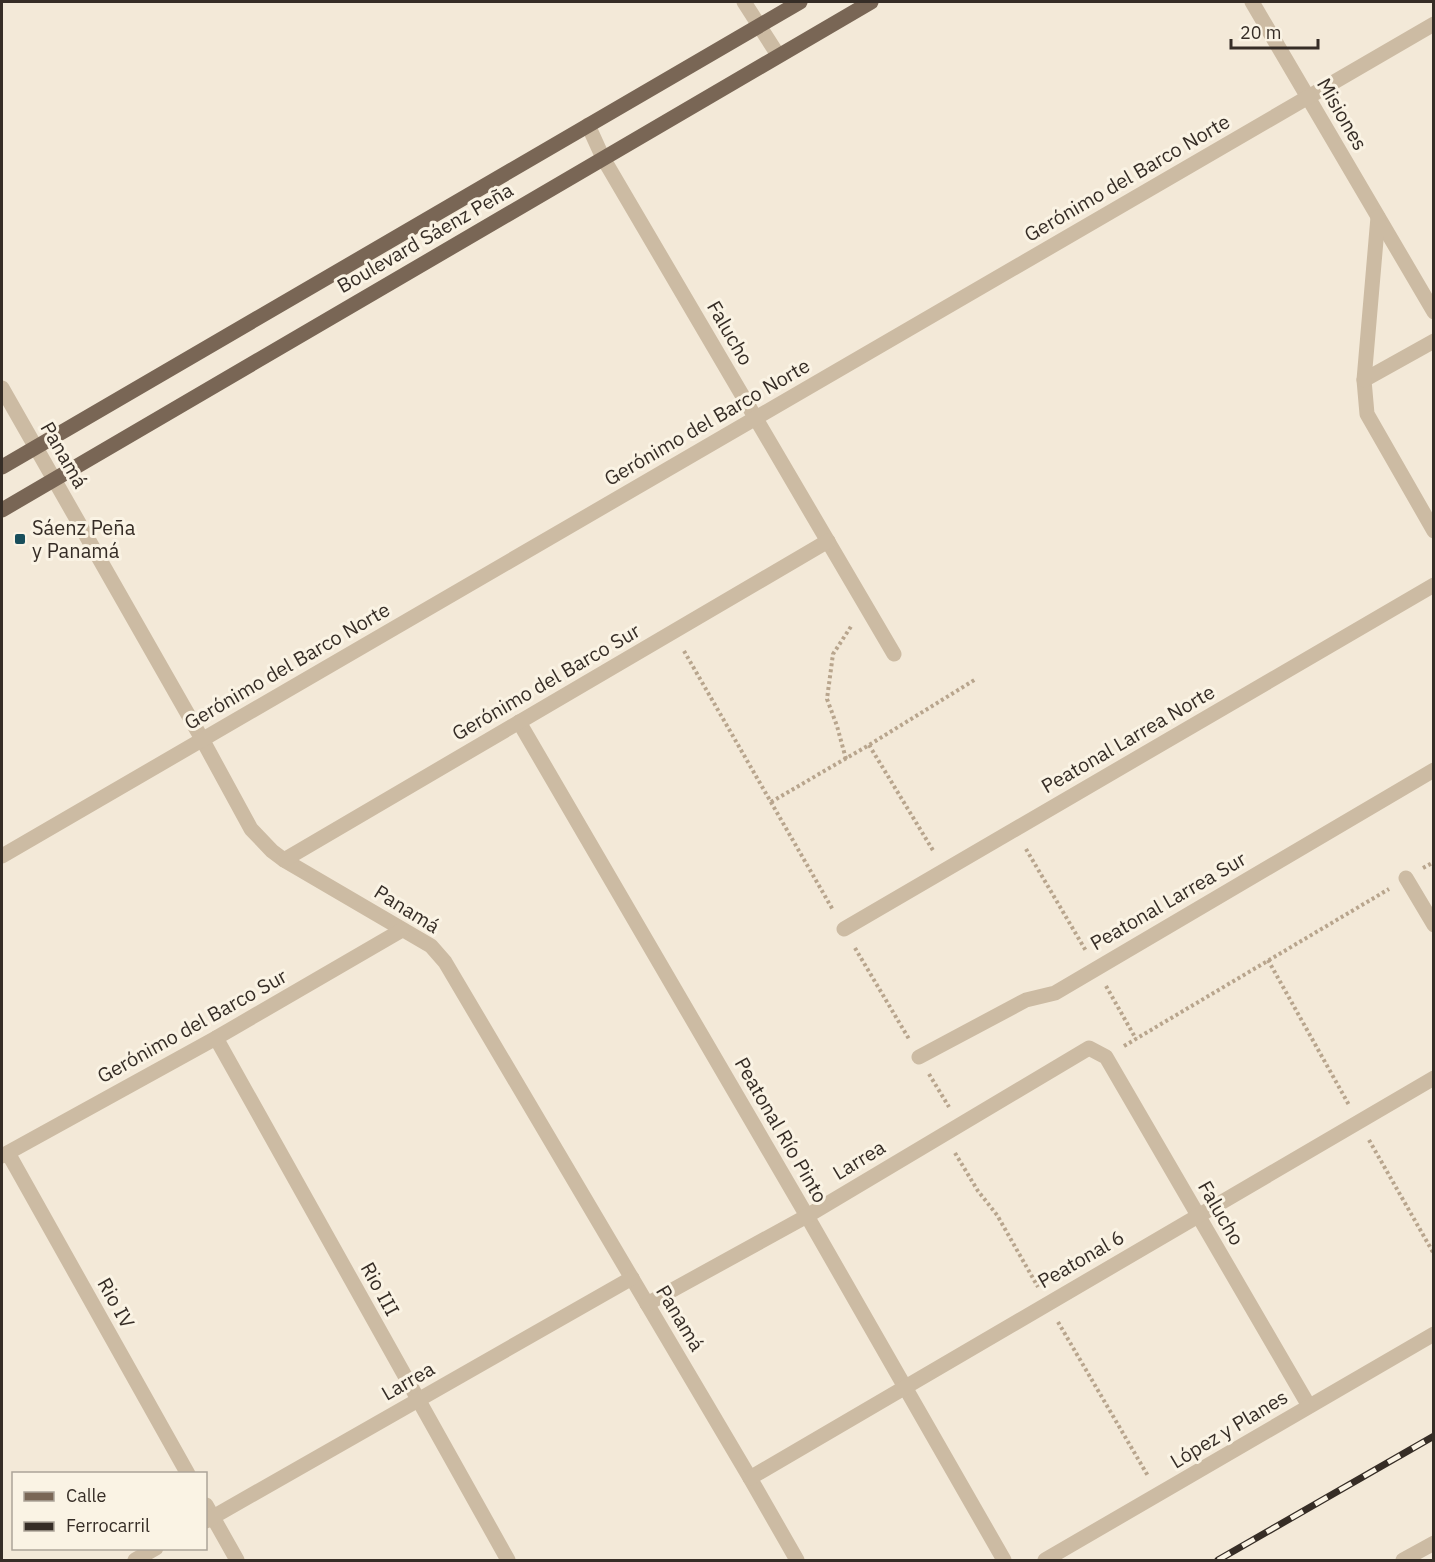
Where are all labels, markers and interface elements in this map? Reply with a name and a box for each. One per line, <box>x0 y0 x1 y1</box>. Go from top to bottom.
scale bar <box>1231 12 1318 50</box>
text: 20 m <box>1240 21 1282 44</box>
street label: Misiones <box>1311 73 1374 155</box>
street label: Gerónimo del Barco Norte <box>1019 108 1235 248</box>
street label: Boulevard Sáenz Peña <box>332 176 518 299</box>
street label: Falucho <box>701 295 760 370</box>
street label: Gerónimo del Barco Norte <box>599 352 815 492</box>
street label: Panamá <box>35 416 94 493</box>
place label: Sáenz Peña y Panamá <box>32 514 136 564</box>
marker: Sáenz Peña y Panamá <box>13 532 27 546</box>
street label: Gerónimo del Barco Norte <box>179 596 395 736</box>
street label: Gerónimo del Barco Sur <box>447 617 645 747</box>
street label: Peatonal Larrea Norte <box>1036 678 1219 799</box>
street label: Peatonal Larrea Sur <box>1085 845 1251 956</box>
street label: Panamá <box>369 878 446 939</box>
street label: Gerónimo del Barco Sur <box>92 962 291 1089</box>
street label: Peatonal Río Pinto <box>729 1052 834 1208</box>
street label: Larrea <box>827 1133 890 1186</box>
street label: Falucho <box>1192 1175 1251 1250</box>
street label: Peatonal 6 <box>1033 1223 1129 1294</box>
street label: Rio III <box>355 1257 406 1321</box>
street label: Rio IV <box>92 1273 141 1333</box>
street label: Panamá <box>650 1280 711 1356</box>
street label: Larrea <box>376 1354 439 1406</box>
street label: López y Planes <box>1165 1383 1292 1474</box>
legend <box>12 1472 207 1550</box>
text: Calle <box>66 1484 106 1507</box>
text: Ferrocarril <box>66 1514 150 1537</box>

